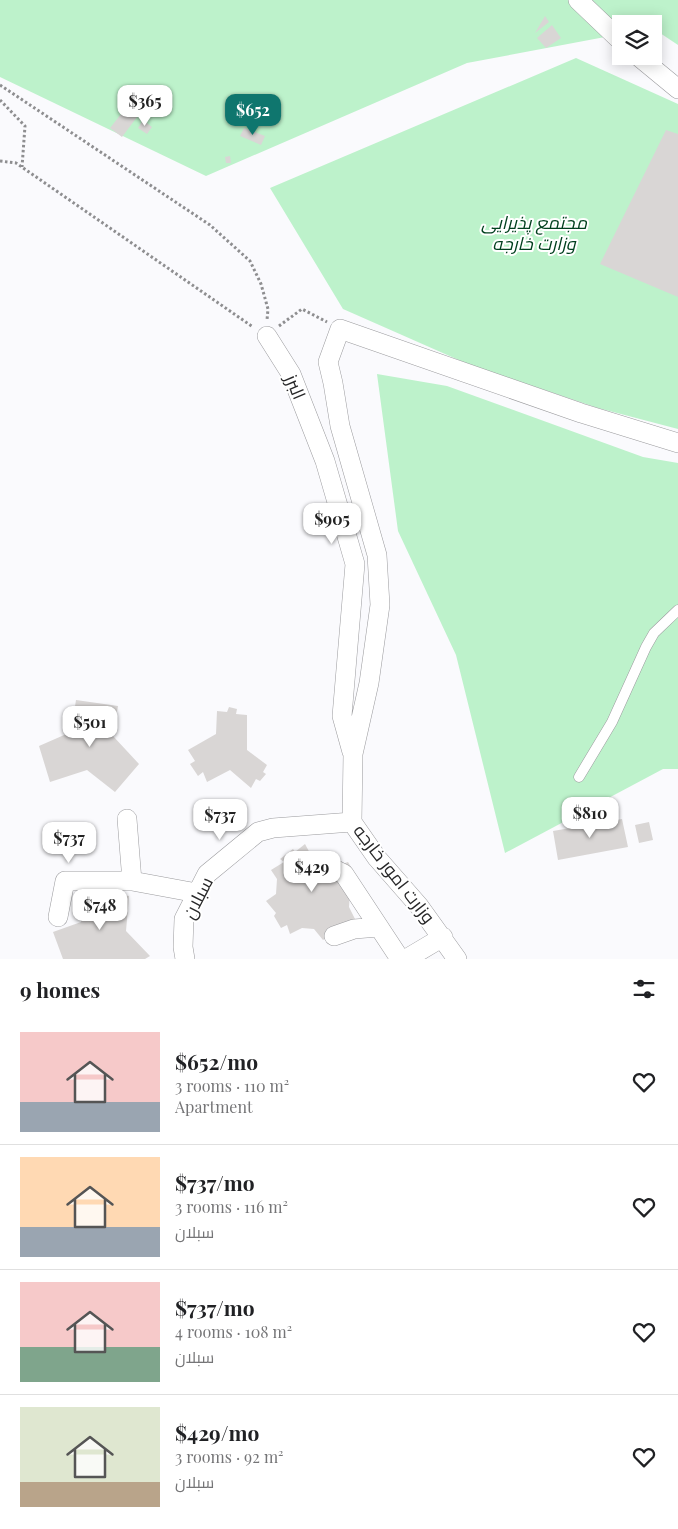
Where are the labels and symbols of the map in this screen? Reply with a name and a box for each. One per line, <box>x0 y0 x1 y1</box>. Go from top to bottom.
pin: $365 <box>115 84 175 127</box>
pin: $652 <box>223 94 283 136</box>
park label: مجتمع پذیرایی وزارت خارجه <box>481 210 587 255</box>
street label: البرز <box>280 369 312 403</box>
pin: $905 <box>302 502 362 545</box>
pin: $501 <box>60 706 120 748</box>
pin: $810 <box>560 796 620 839</box>
pin: $737 <box>190 798 250 841</box>
street label: وزارت امور خارجه <box>349 819 441 928</box>
pin: $737 <box>39 822 99 864</box>
pin: $429 <box>282 850 342 893</box>
street label: سبلان <box>176 872 218 923</box>
pin: $748 <box>70 888 130 931</box>

